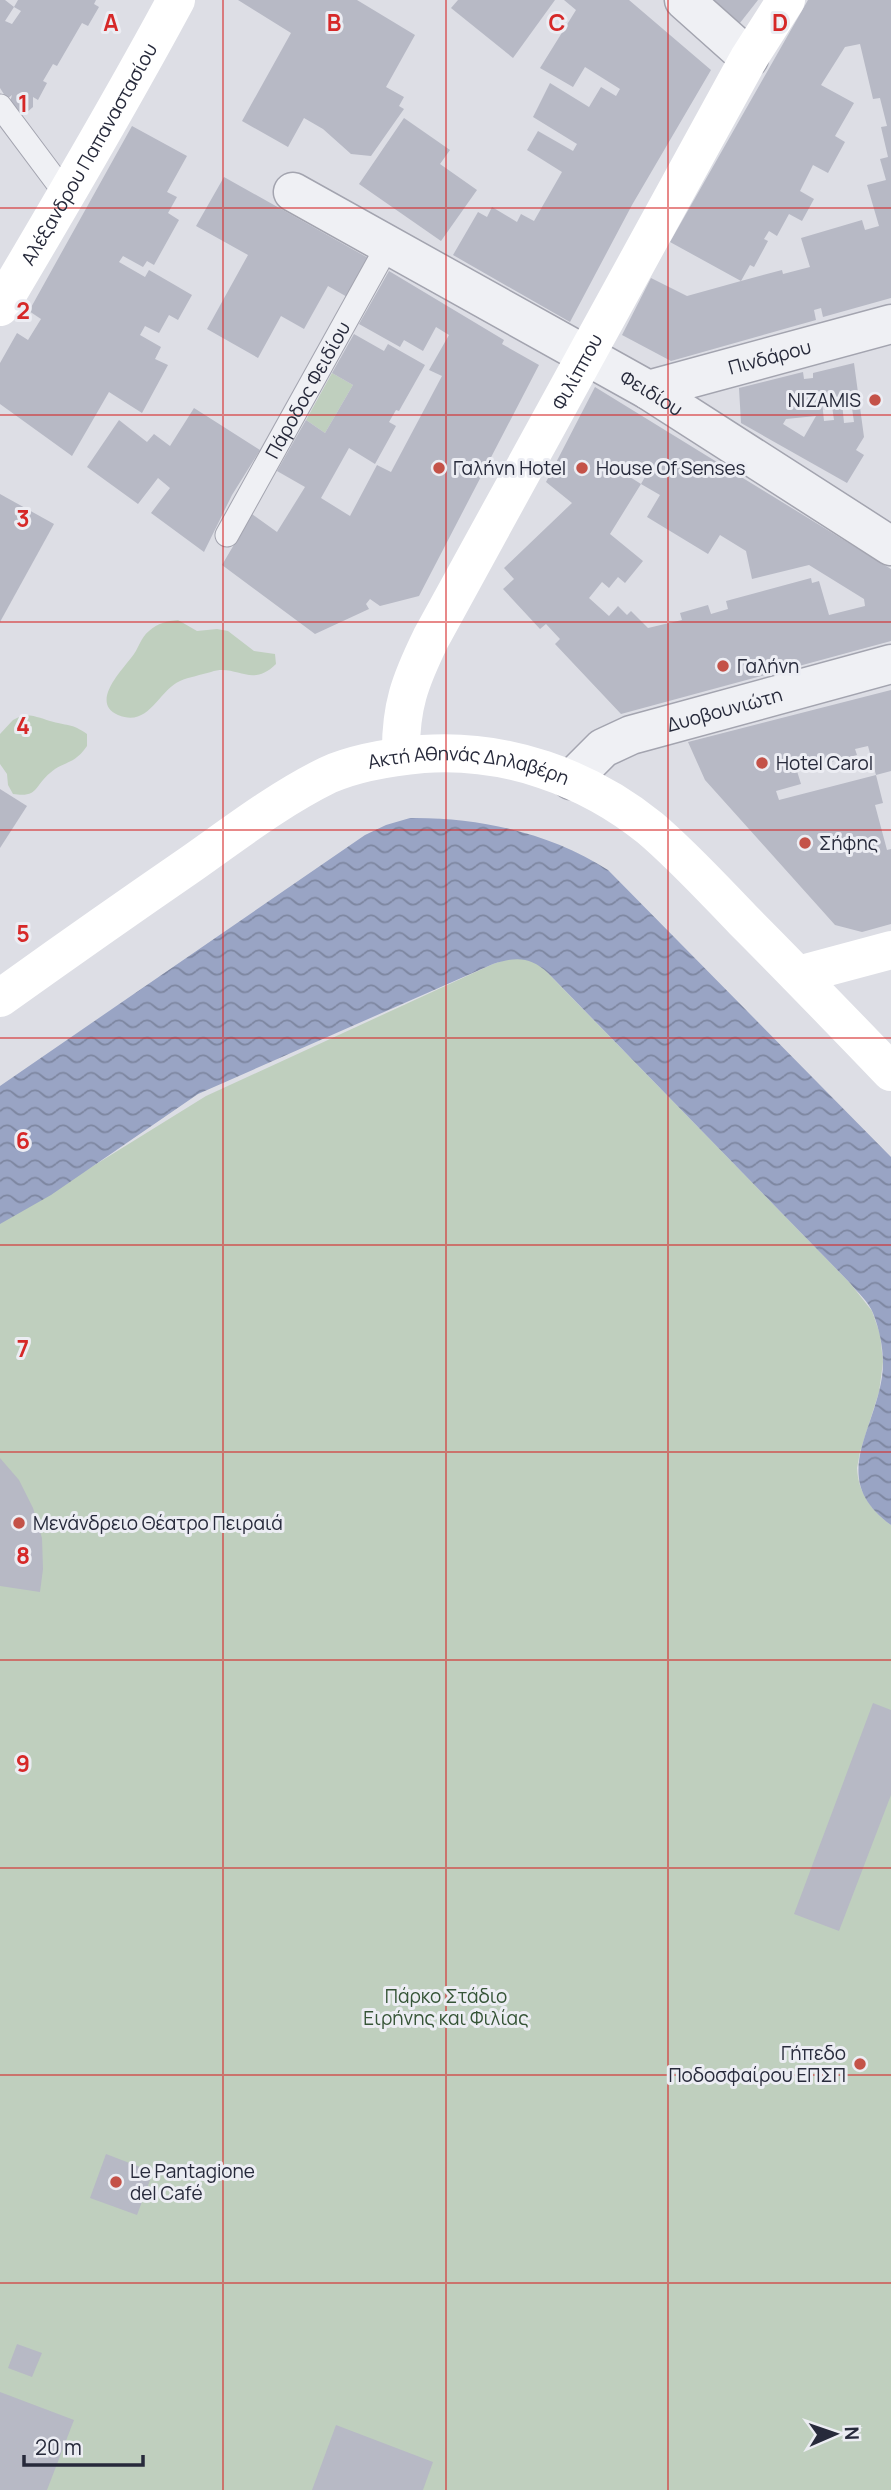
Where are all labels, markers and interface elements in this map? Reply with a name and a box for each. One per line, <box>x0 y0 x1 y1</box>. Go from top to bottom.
text: A <box>103 6 119 38</box>
text: B <box>327 6 341 38</box>
text: C <box>549 6 566 38</box>
text: D <box>772 6 788 38</box>
street label: Αλέξανδρου Παπαναστασίου <box>15 38 163 270</box>
text: 1 <box>18 87 28 119</box>
text: 2 <box>16 294 30 326</box>
street label: Πάροδος Φειδίου <box>259 317 356 463</box>
street label: Φιλίππου <box>546 329 608 414</box>
street label: Πινδάρου <box>725 333 814 381</box>
street label: Φειδίου <box>615 364 688 422</box>
place label: NIZAMIS <box>788 387 861 413</box>
marker: NIZAMIS <box>867 392 883 408</box>
place label: Γαλήνη Hotel <box>453 455 566 481</box>
place label: House Of Senses <box>596 455 746 481</box>
marker: Γαλήνη Hotel <box>431 460 447 476</box>
marker: House Of Senses <box>574 460 590 476</box>
text: 3 <box>16 502 30 534</box>
place label: Γαλήνη <box>737 653 799 679</box>
marker: Γαλήνη <box>715 658 731 674</box>
street label: Δυοβουνιώτη <box>664 681 785 738</box>
text: 4 <box>16 709 30 741</box>
street label: Ακτή Αθηνάς Δηλαβέρη <box>365 740 573 791</box>
place label: Hotel Carol <box>776 750 873 776</box>
marker: Hotel Carol <box>754 755 770 771</box>
place label: Σήφης <box>819 830 878 856</box>
marker: Σήφης <box>797 835 813 851</box>
text: 5 <box>16 917 30 949</box>
text: 6 <box>16 1124 30 1156</box>
text: 7 <box>17 1332 29 1364</box>
place label: Μενάνδρειο Θέατρο Πειραιά <box>33 1510 283 1536</box>
marker: Μενάνδρειο Θέατρο Πειραιά <box>11 1515 27 1531</box>
text: 8 <box>16 1539 30 1571</box>
text: 9 <box>16 1747 30 1779</box>
park label: Πάρκο Στάδιο Ειρήνης και Φιλίας <box>363 1983 529 2031</box>
place label: Γήπεδο Ποδοσφαίρου ΕΠΣΠ <box>668 2040 846 2088</box>
marker: Γήπεδο Ποδοσφαίρου ΕΠΣΠ <box>852 2056 868 2072</box>
place label: Le Pantagione del Café <box>130 2158 255 2206</box>
marker: Le Pantagione del Café <box>108 2174 124 2190</box>
north arrow <box>800 2399 870 2469</box>
scale bar <box>24 2424 144 2468</box>
text: N <box>839 2426 865 2441</box>
text: 20 m <box>35 2433 82 2461</box>

